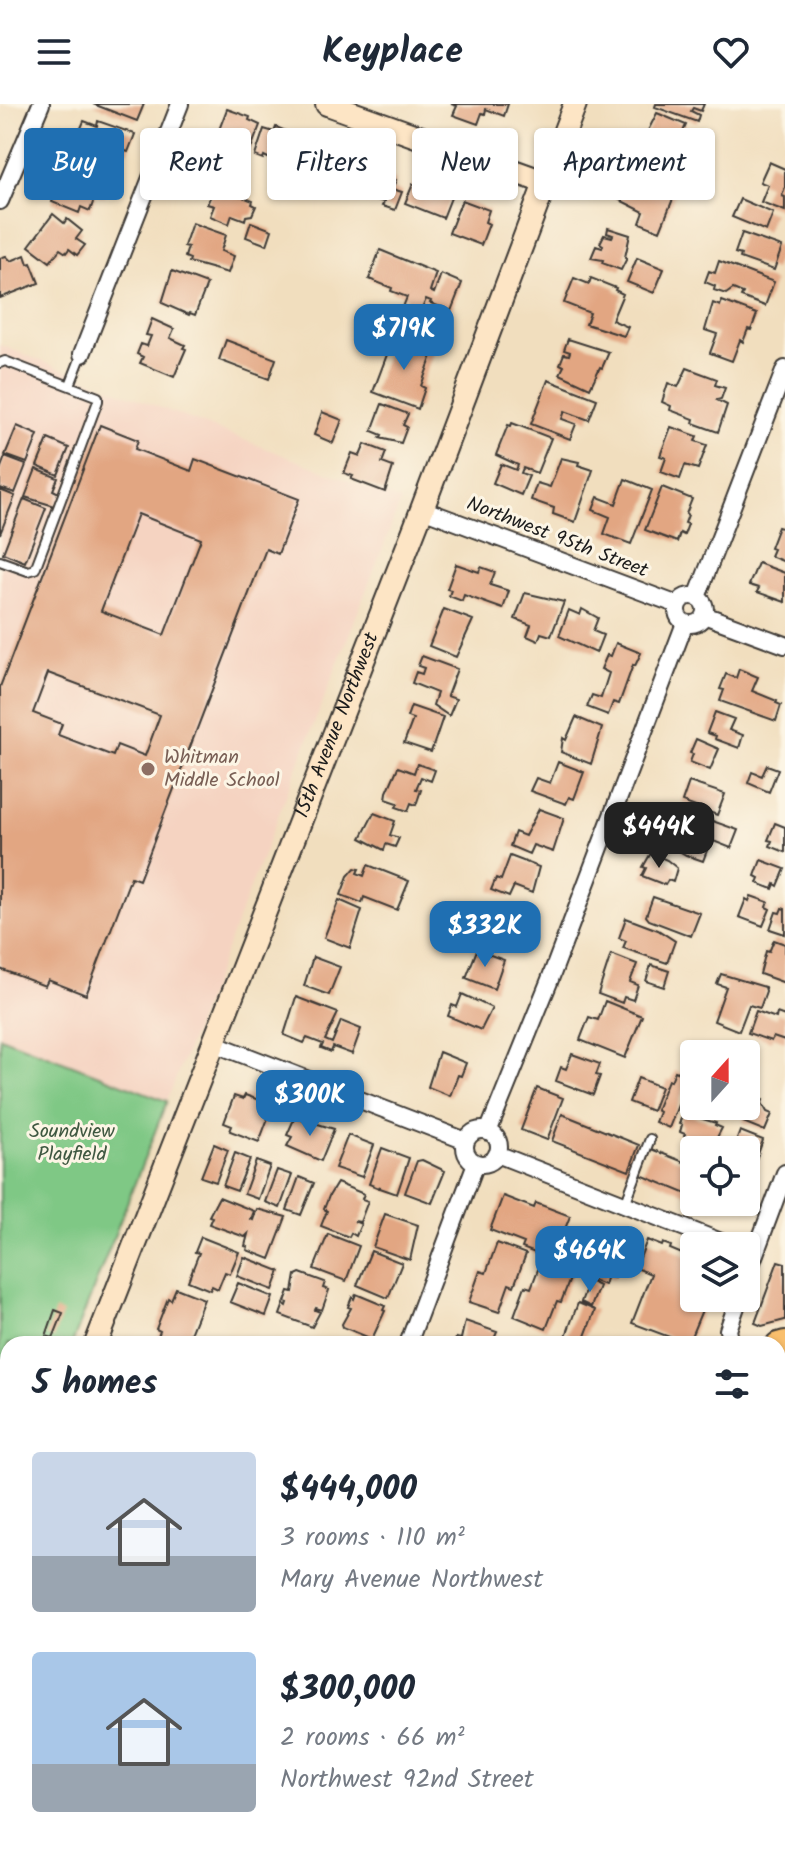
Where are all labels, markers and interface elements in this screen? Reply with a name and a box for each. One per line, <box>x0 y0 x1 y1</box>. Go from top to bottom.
text: Keyplace <box>322 24 463 81</box>
icon: menu <box>32 30 76 74</box>
icon: heart <box>709 30 753 74</box>
chip: Buy <box>24 128 124 200</box>
chip: Rent <box>140 128 251 200</box>
chip: Filters <box>267 128 396 200</box>
chip: New <box>412 128 518 200</box>
chip: Apartment <box>534 128 715 200</box>
pin: $719K <box>348 304 460 372</box>
text: $719K <box>372 309 436 351</box>
street label: Northwest 95th Street <box>462 489 653 587</box>
street label: 15th Avenue Northwest <box>287 628 389 823</box>
place label: Whitman Middle School <box>164 742 280 797</box>
marker: Whitman Middle School <box>139 760 157 778</box>
pin: $444K <box>603 802 715 870</box>
text: $444K <box>622 807 696 849</box>
pin: $332K <box>429 901 541 969</box>
text: $332K <box>448 906 522 948</box>
north arrow <box>680 1040 760 1120</box>
map controls <box>680 1040 760 1312</box>
pin: $300K <box>254 1070 366 1138</box>
text: $300K <box>274 1075 346 1117</box>
park label: Soundview Playfield <box>29 1116 115 1171</box>
button: locate <box>680 1136 760 1216</box>
pin: $464K <box>534 1226 646 1294</box>
text: $464K <box>553 1231 627 1273</box>
button: layers <box>680 1232 760 1312</box>
text: 5 homes <box>32 1357 157 1411</box>
icon: filters <box>710 1362 754 1406</box>
text: $444,000 <box>280 1463 417 1517</box>
icon: home <box>96 1484 192 1580</box>
text: 3 rooms · 110 m² <box>280 1517 465 1559</box>
text: Mary Avenue Northwest <box>280 1559 543 1601</box>
text: $300,000 <box>280 1663 415 1717</box>
icon: home <box>96 1684 192 1780</box>
text: 2 rooms · 66 m² <box>280 1717 465 1759</box>
text: Northwest 92nd Street <box>280 1759 534 1801</box>

